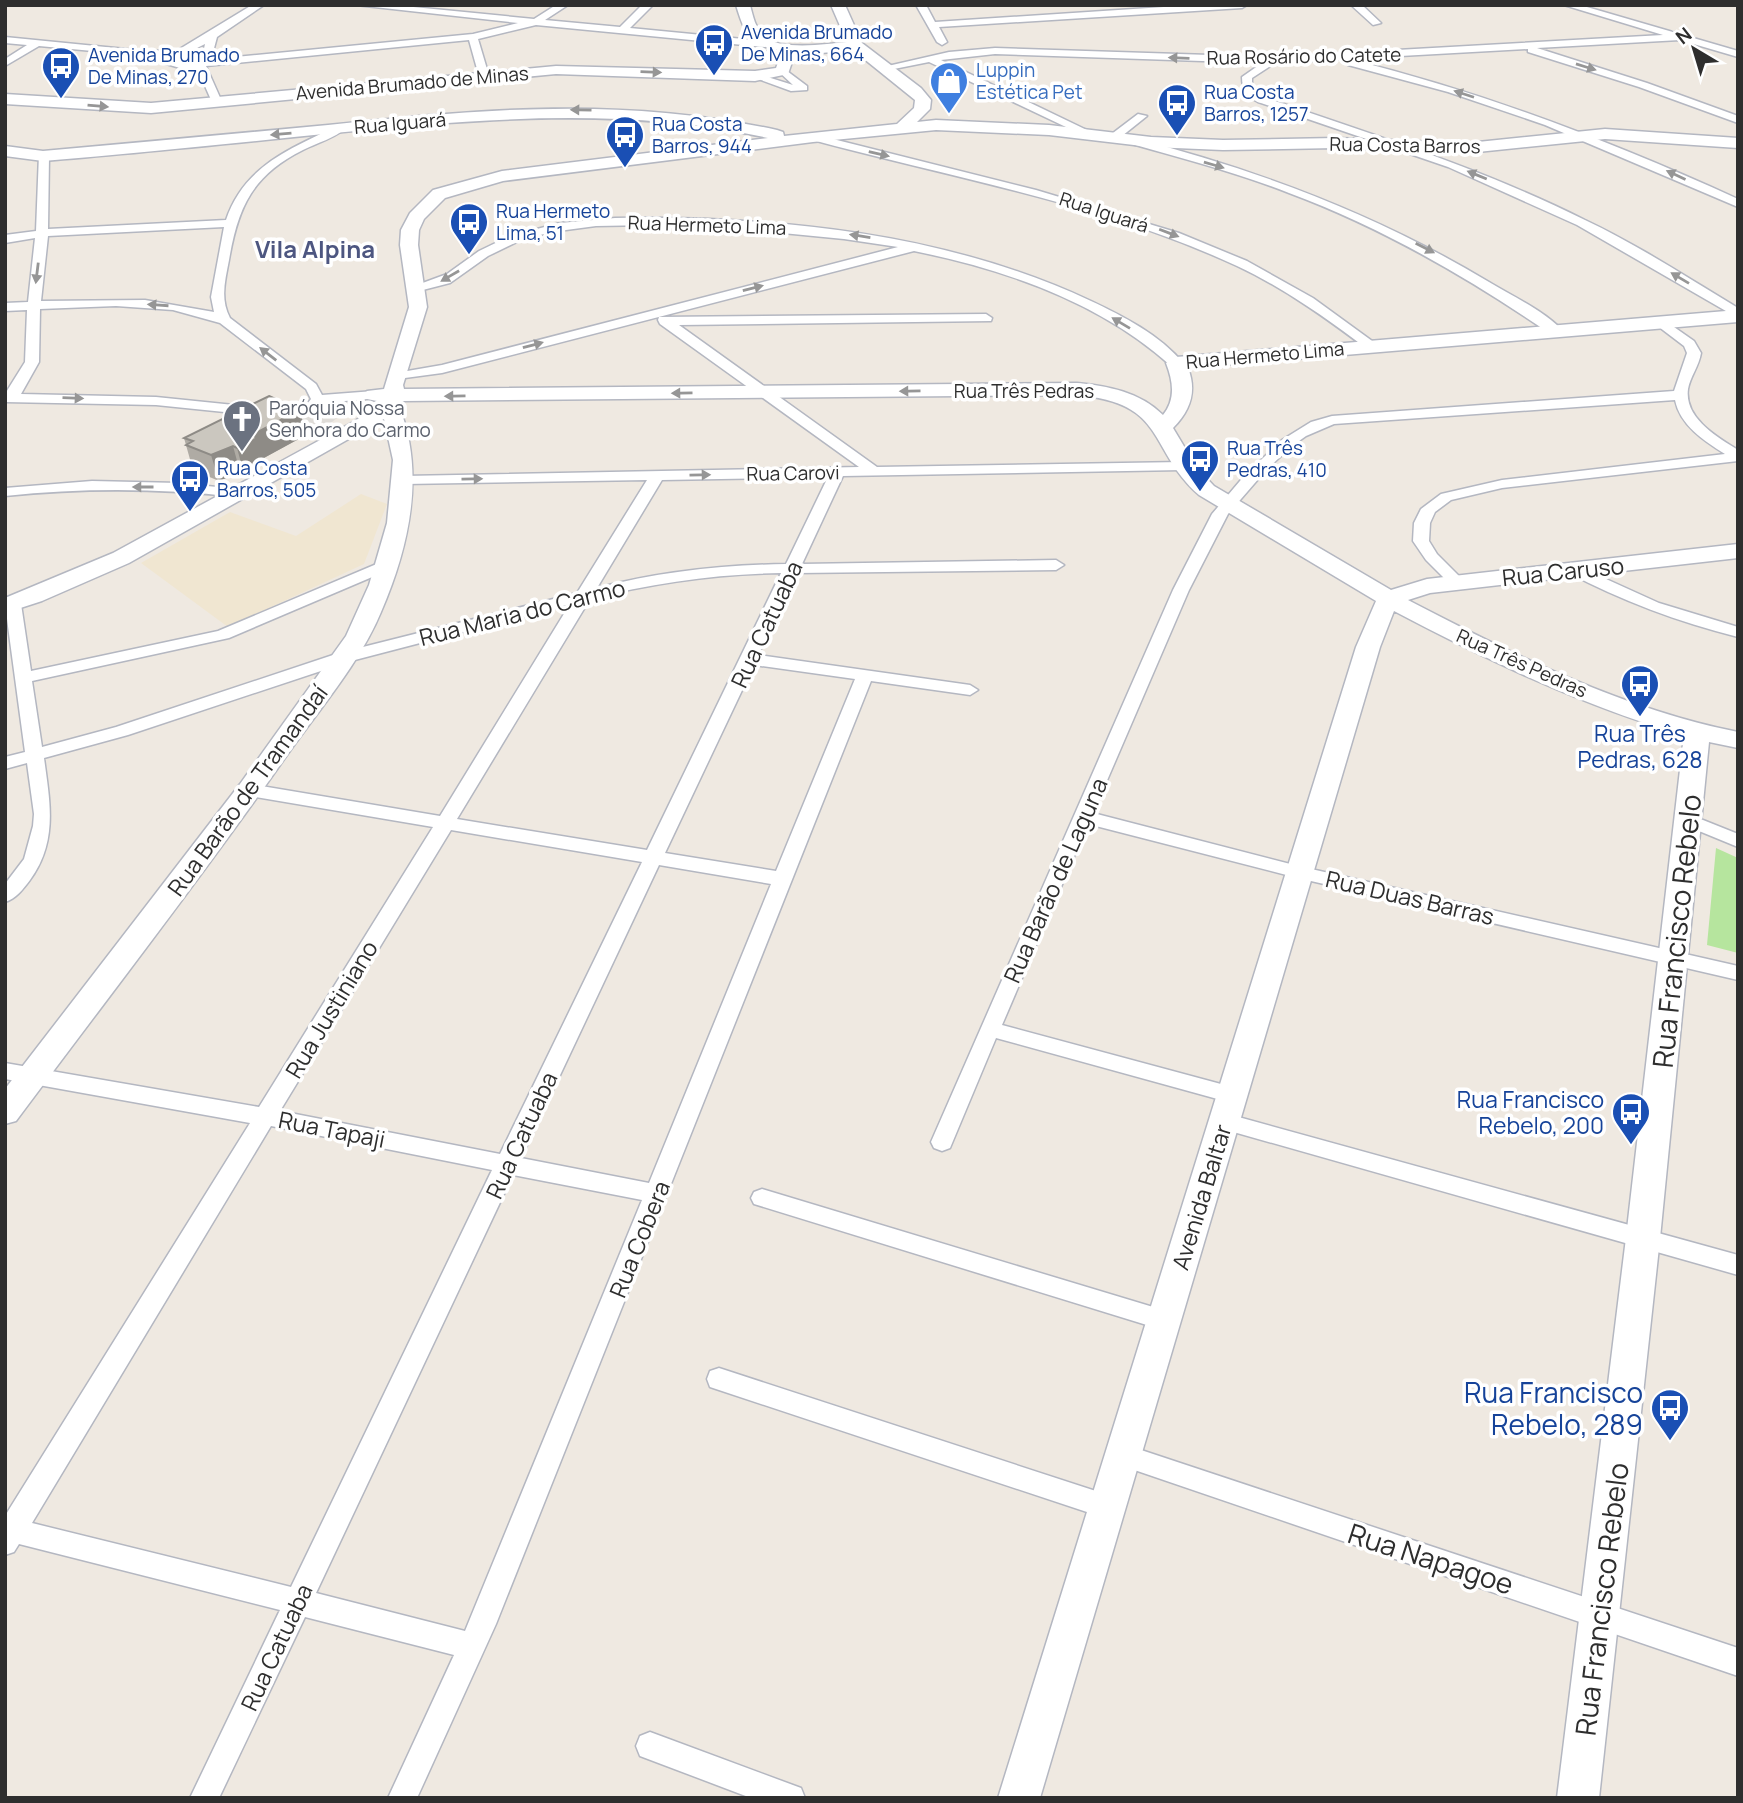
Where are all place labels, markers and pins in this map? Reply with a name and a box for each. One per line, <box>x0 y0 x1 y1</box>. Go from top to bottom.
place label: Avenida Brumado De Minas, 664 <box>741 19 893 67</box>
bus stop icon: Avenida Brumado De Minas, 664 <box>693 22 735 77</box>
place label: Avenida Brumado De Minas, 270 <box>88 42 240 90</box>
bus stop icon: Avenida Brumado De Minas, 270 <box>40 45 82 100</box>
place label: Luppin Estética Pet <box>976 57 1083 105</box>
shop icon: Luppin Estética Pet <box>928 60 970 115</box>
place label: Rua Costa Barros, 1257 <box>1204 79 1308 127</box>
bus stop icon: Rua Costa Barros, 1257 <box>1156 82 1198 137</box>
place label: Rua Costa Barros, 944 <box>652 111 752 159</box>
bus stop icon: Rua Costa Barros, 944 <box>604 114 646 169</box>
place label: Rua Hermeto Lima, 51 <box>496 198 610 246</box>
bus stop icon: Rua Hermeto Lima, 51 <box>448 201 490 256</box>
place label: Paróquia Nossa Senhora do Carmo <box>269 395 431 443</box>
church icon: Paróquia Nossa Senhora do Carmo <box>221 398 263 453</box>
place label: Rua Três Pedras, 410 <box>1227 435 1327 483</box>
bus stop icon: Rua Três Pedras, 410 <box>1179 438 1221 493</box>
place label: Rua Costa Barros, 505 <box>217 455 316 503</box>
bus stop icon: Rua Costa Barros, 505 <box>169 458 211 513</box>
bus stop icon: Rua Três Pedras, 628 <box>1619 663 1661 718</box>
place label: Rua Três Pedras, 628 <box>1577 717 1703 775</box>
place label: Rua Francisco Rebelo, 200 <box>1457 1083 1604 1141</box>
bus stop icon: Rua Francisco Rebelo, 200 <box>1610 1091 1652 1146</box>
place label: Rua Francisco Rebelo, 289 <box>1464 1373 1643 1443</box>
bus stop icon: Rua Francisco Rebelo, 289 <box>1649 1387 1691 1442</box>

